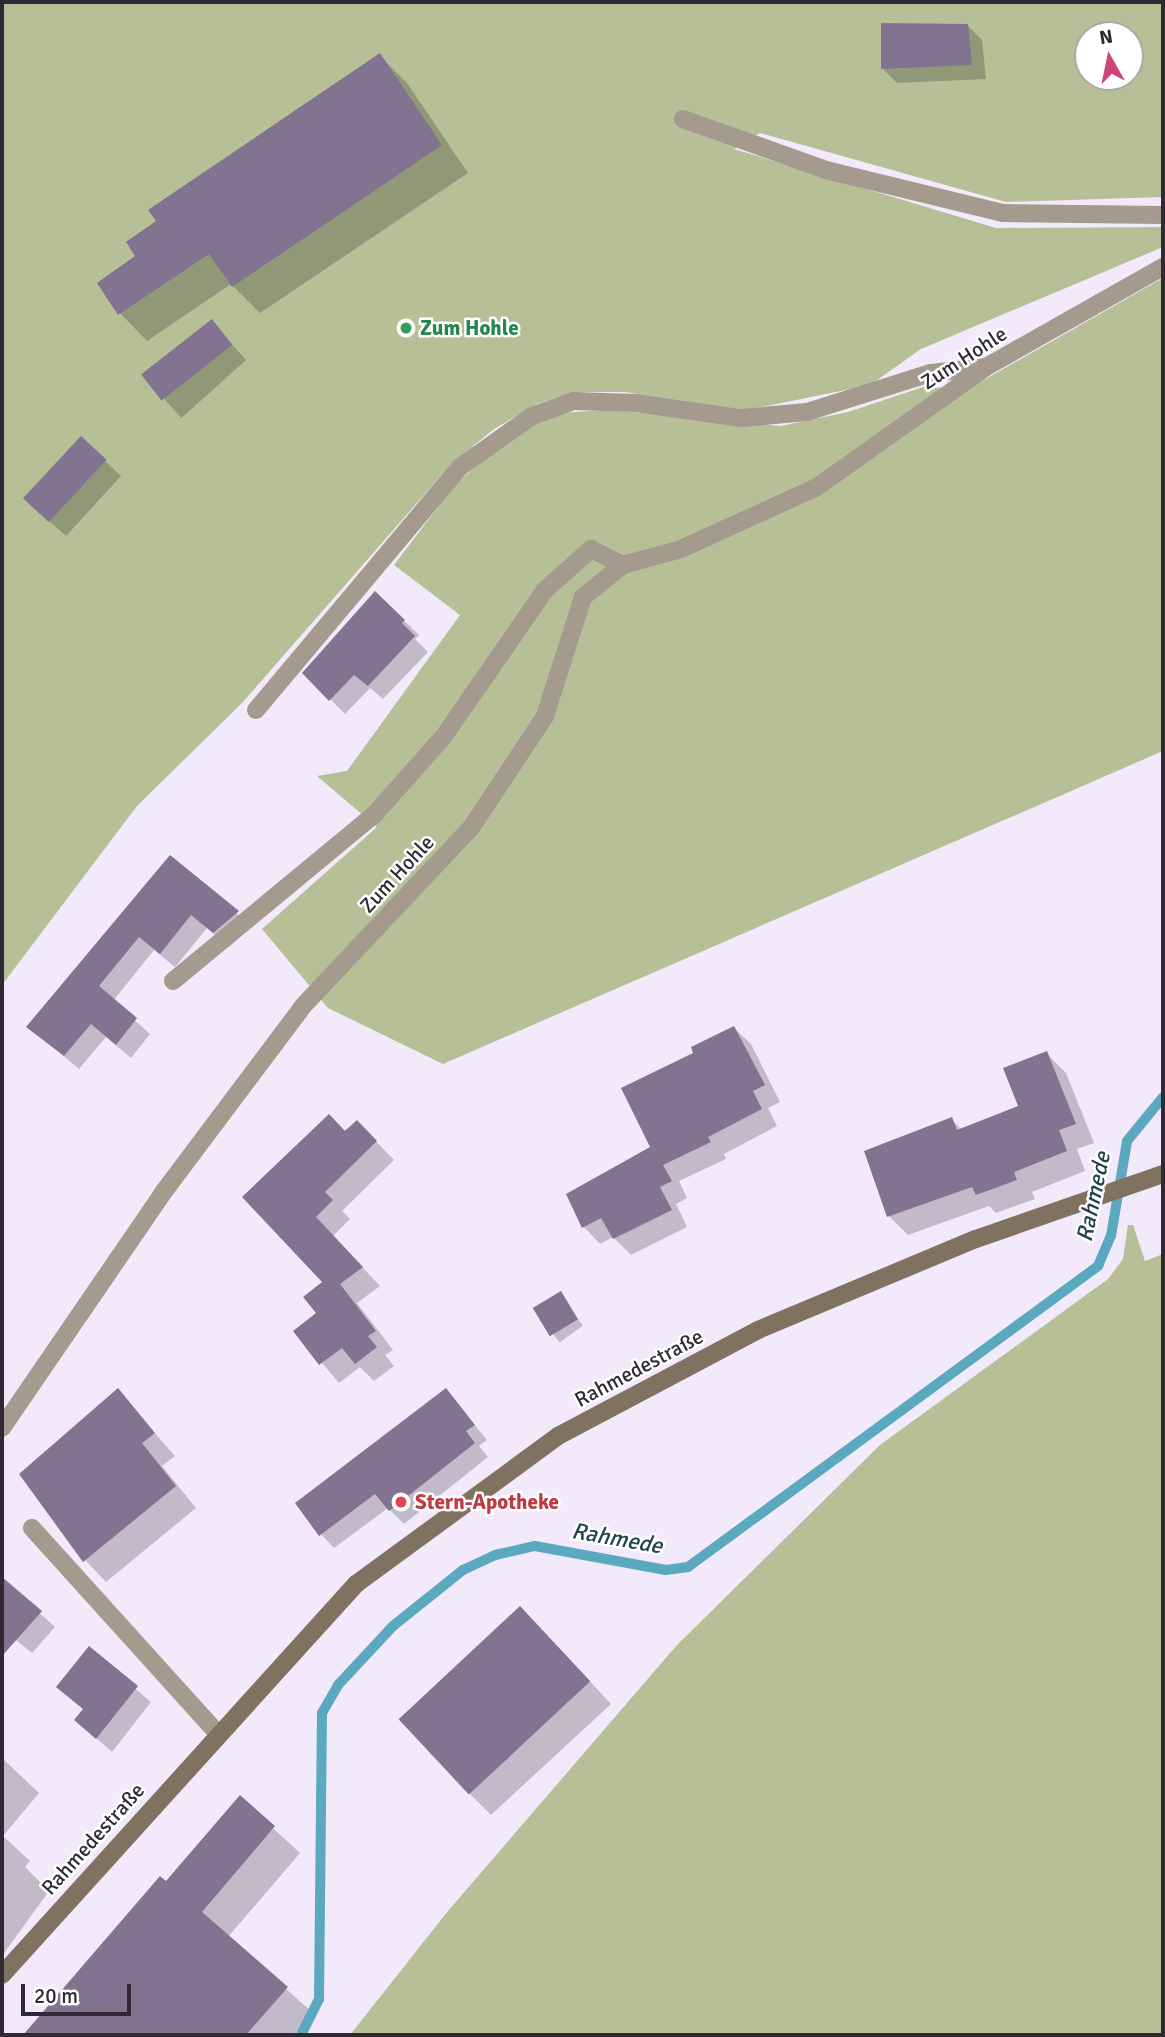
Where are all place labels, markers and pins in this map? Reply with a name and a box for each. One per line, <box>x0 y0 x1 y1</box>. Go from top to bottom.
place label: Zum Hohle <box>420 315 519 341</box>
marker: Zum Hohle <box>398 320 414 336</box>
place label: Stern-Apotheke <box>415 1489 559 1515</box>
marker: Stern-Apotheke <box>393 1494 409 1510</box>

